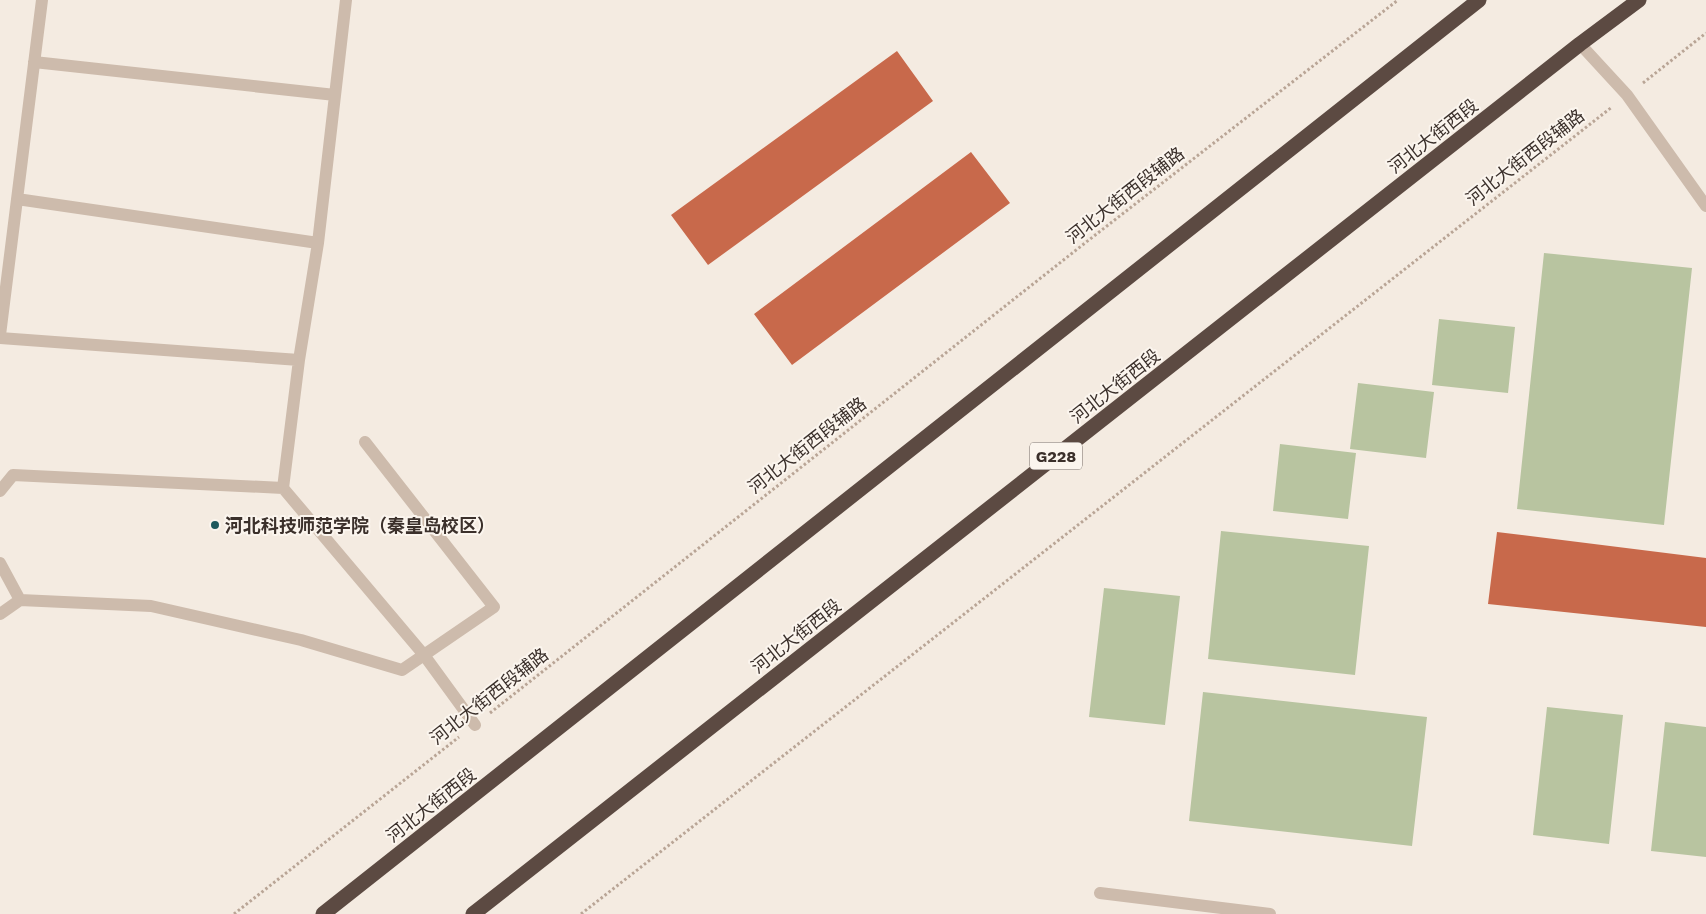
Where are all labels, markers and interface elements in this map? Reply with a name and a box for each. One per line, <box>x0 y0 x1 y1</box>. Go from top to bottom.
street label: 河北大街西段 <box>1384 94 1482 178</box>
street label: 河北大街西段辅路 <box>1462 104 1588 210</box>
street label: 河北大街西段辅路 <box>1062 142 1188 248</box>
street label: 河北大街西段 <box>1066 344 1164 428</box>
street label: 河北大街西段辅路 <box>744 392 870 498</box>
road number: G228 <box>1030 442 1082 470</box>
place label: 河北科技师范学院（秦皇岛校区） <box>225 515 495 536</box>
marker: 河北科技师范学院（秦皇岛校区） <box>209 519 221 531</box>
street label: 河北大街西段 <box>747 594 845 678</box>
street label: 河北大街西段辅路 <box>426 643 552 749</box>
street label: 河北大街西段 <box>382 763 480 847</box>

